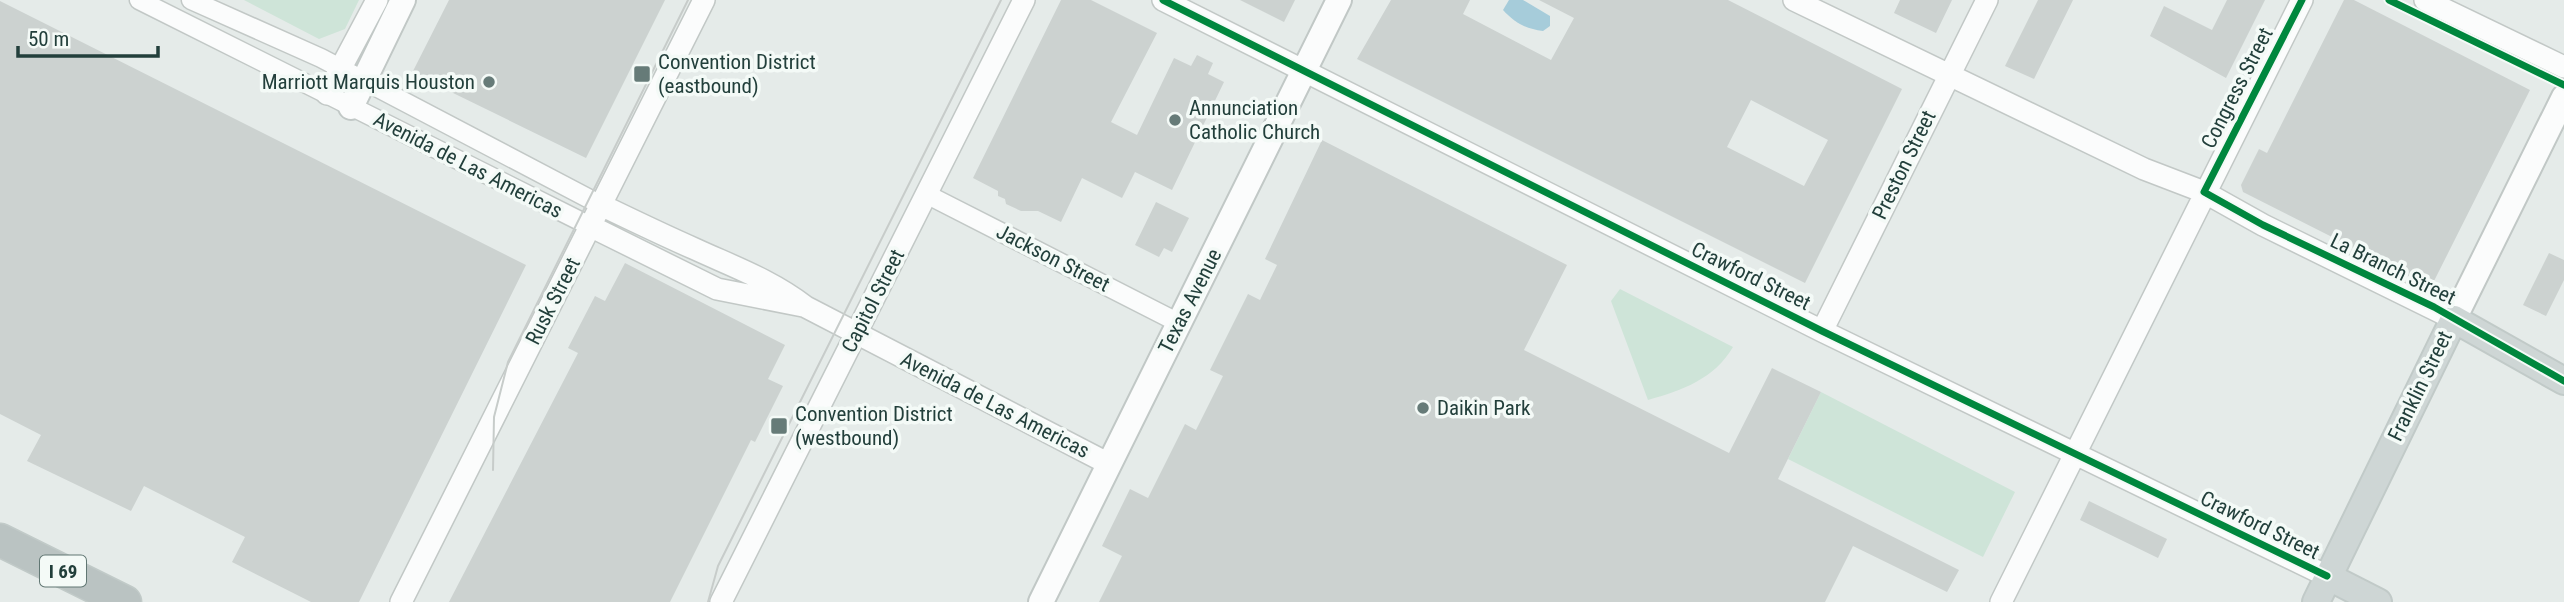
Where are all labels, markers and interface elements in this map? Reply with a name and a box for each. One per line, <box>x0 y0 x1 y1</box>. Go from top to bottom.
scale bar <box>18 14 158 58</box>
street label: Congress Street <box>2196 24 2278 152</box>
text: 50 m <box>28 27 69 51</box>
place label: Convention District (eastbound) <box>658 50 816 98</box>
marker: Convention District (eastbound) <box>632 64 652 84</box>
place label: Marriott Marquis Houston <box>262 70 475 94</box>
marker: Marriott Marquis Houston <box>481 74 497 90</box>
place label: Annunciation Catholic Church <box>1189 96 1320 144</box>
street label: Avenida de Las Americas <box>370 107 566 223</box>
street label: Preston Street <box>1867 107 1941 223</box>
marker: Annunciation Catholic Church <box>1167 112 1183 128</box>
street label: Jackson Street <box>992 219 1114 297</box>
street label: La Branch Street <box>2326 228 2460 310</box>
street label: Crawford Street <box>1688 237 1814 315</box>
street label: Capitol Street <box>837 245 909 357</box>
street label: Texas Avenue <box>1153 245 1227 357</box>
street label: Rusk Street <box>521 254 585 348</box>
street label: Franklin Street <box>2383 327 2457 445</box>
street label: Avenida de Las Americas <box>897 347 1093 463</box>
place label: Daikin Park <box>1437 396 1531 420</box>
marker: Daikin Park <box>1415 400 1431 416</box>
place label: Convention District (westbound) <box>795 402 953 450</box>
marker: Convention District (westbound) <box>769 416 789 436</box>
street label: Crawford Street <box>2197 486 2323 564</box>
road number: I 69 <box>40 556 86 586</box>

